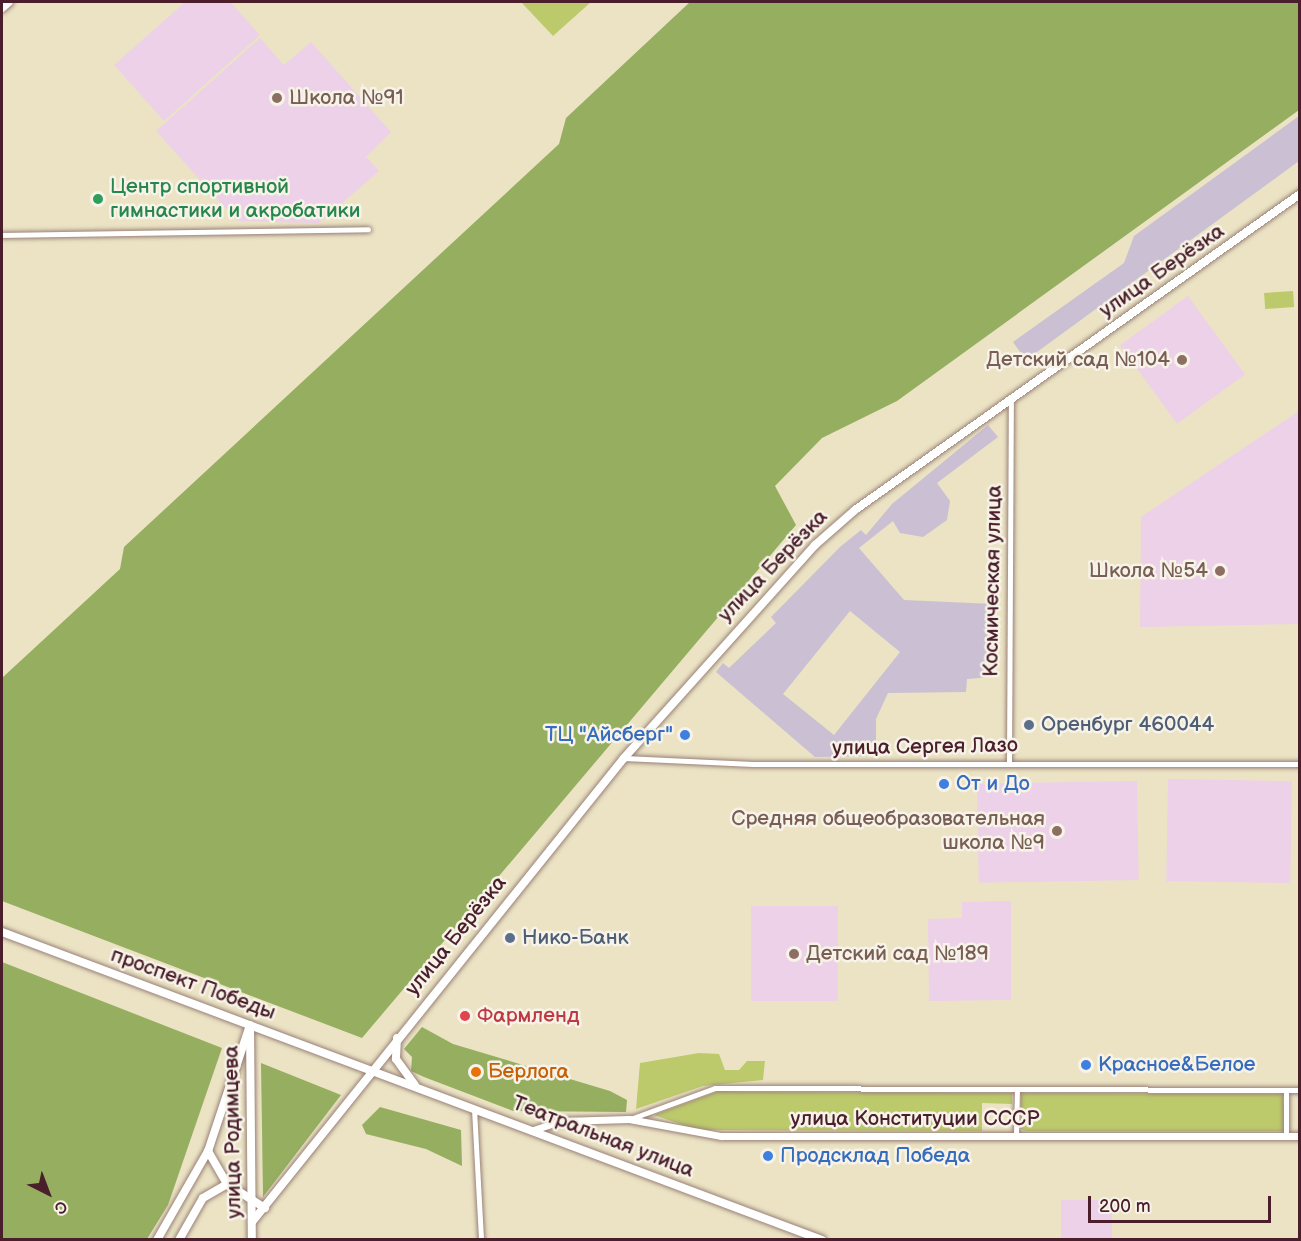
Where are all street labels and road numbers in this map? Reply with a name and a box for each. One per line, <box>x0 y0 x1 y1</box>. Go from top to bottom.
street label: улица Берёзка <box>1095 219 1229 323</box>
street label: Космическая улица <box>979 485 1007 677</box>
street label: улица Берёзка <box>713 504 833 628</box>
street label: улица Сергея Лазо <box>832 733 1018 761</box>
street label: улица Берёзка <box>400 871 512 1001</box>
street label: проспект Победы <box>107 942 279 1026</box>
street label: улица Родимцева <box>219 1045 247 1219</box>
street label: Театральная улица <box>509 1091 697 1183</box>
street label: улица Конституции СССР <box>791 1106 1039 1132</box>

